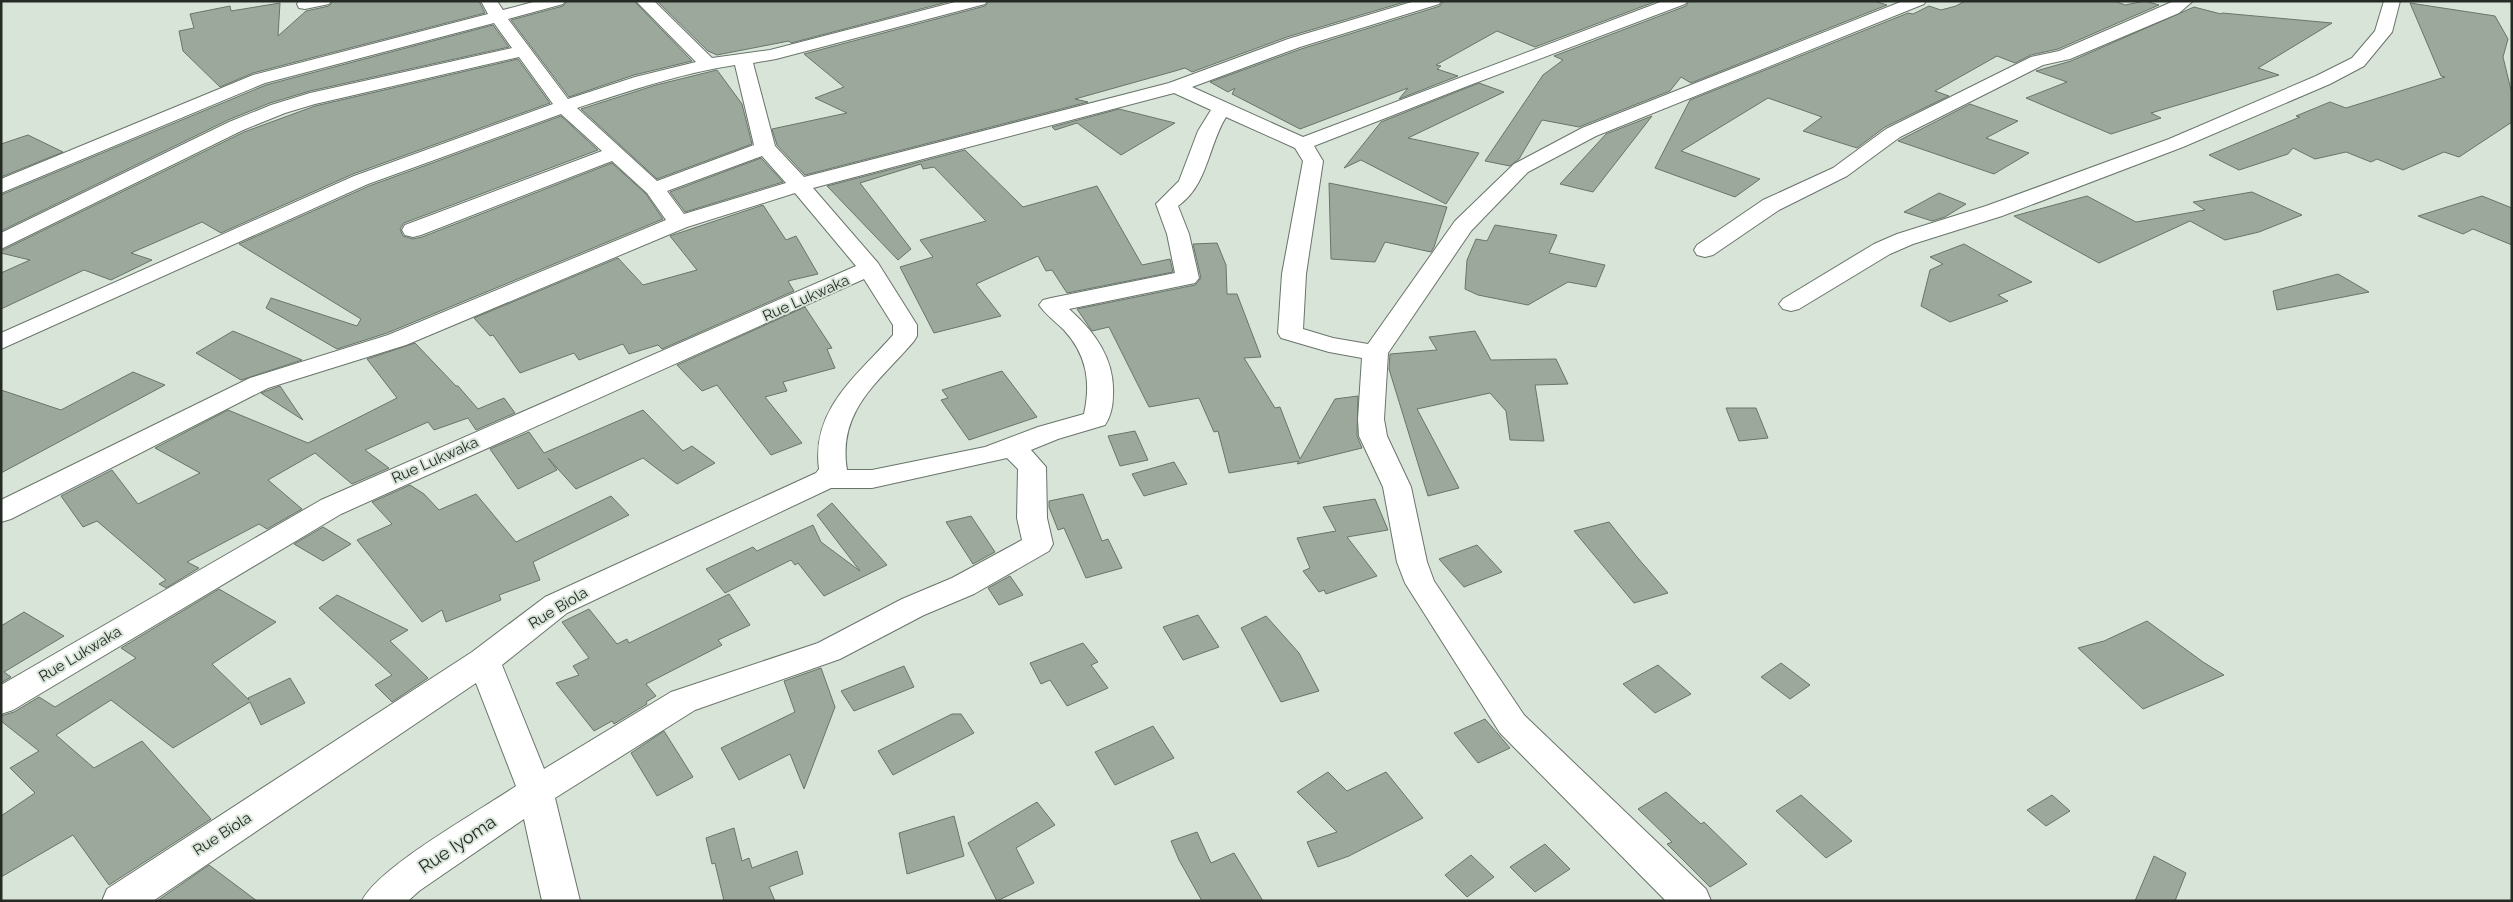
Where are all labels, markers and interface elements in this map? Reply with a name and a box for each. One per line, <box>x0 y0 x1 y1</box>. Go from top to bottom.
street label: Rue Lukwaka <box>760 271 852 325</box>
street label: Rue Lukwaka <box>389 433 481 487</box>
street label: Rue Biola <box>525 583 591 633</box>
street label: Rue Lukwaka <box>35 622 125 686</box>
street label: Rue Biola <box>190 809 254 859</box>
street label: Rue Iyoma <box>414 811 500 877</box>

